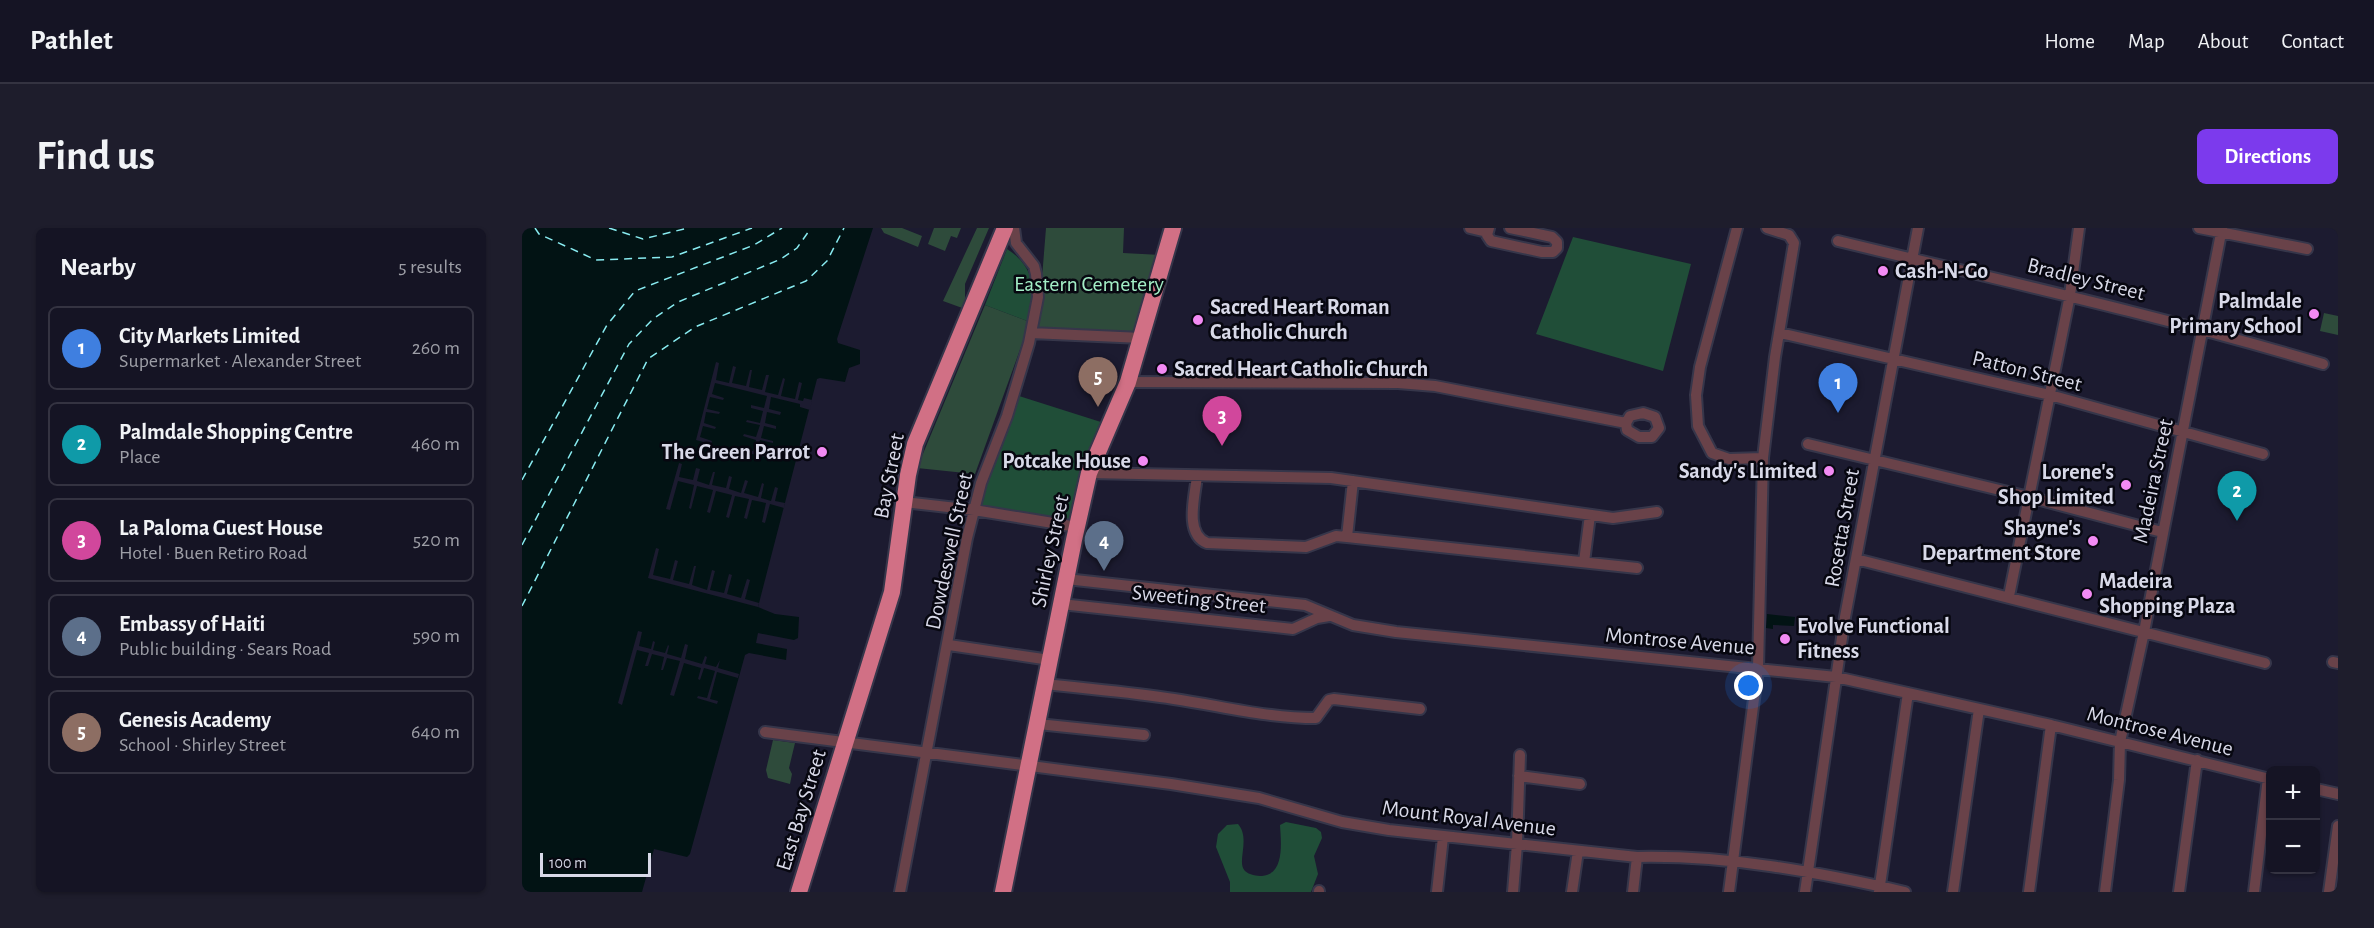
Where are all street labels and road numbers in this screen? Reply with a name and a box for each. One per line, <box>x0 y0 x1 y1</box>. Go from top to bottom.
street label: Bradley Street <box>2025 254 2147 304</box>
street label: Patton Street <box>1970 347 2084 395</box>
street label: Madeira Street <box>2129 417 2177 545</box>
street label: Bay Street <box>870 431 908 521</box>
street label: Rosetta Street <box>1821 467 1863 589</box>
street label: Dowdeswell Street <box>922 471 976 631</box>
street label: Shirley Street <box>1027 493 1073 609</box>
street label: Sweeting Street <box>1131 581 1267 617</box>
street label: Montrose Avenue <box>1604 624 1756 658</box>
street label: Montrose Avenue <box>2085 702 2235 760</box>
street label: East Bay Street <box>772 747 830 873</box>
street label: Mount Royal Avenue <box>1381 796 1557 840</box>

